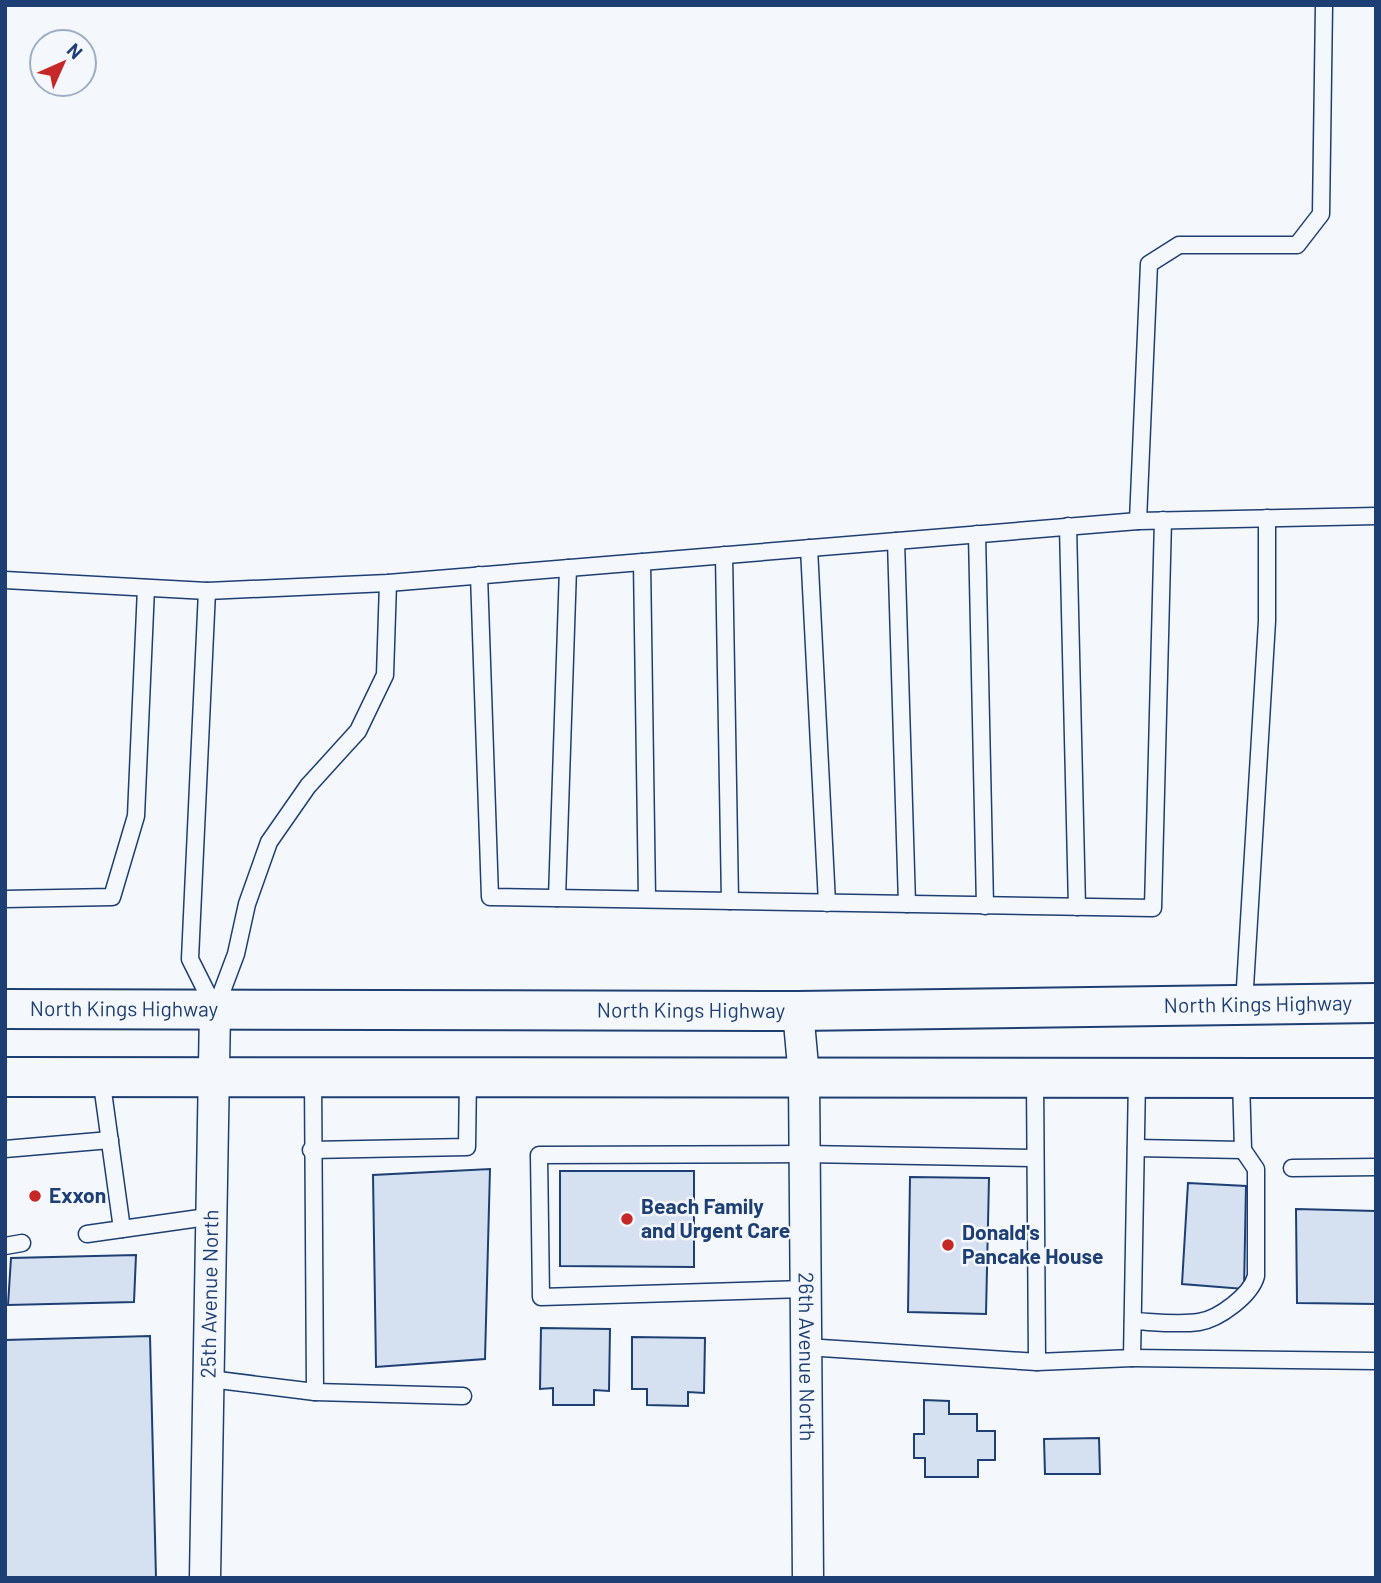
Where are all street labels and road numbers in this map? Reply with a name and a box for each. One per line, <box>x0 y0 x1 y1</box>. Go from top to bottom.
street label: North Kings Highway <box>1164 989 1353 1017</box>
street label: North Kings Highway <box>30 995 219 1021</box>
street label: North Kings Highway <box>597 996 786 1022</box>
street label: 25th Avenue North <box>195 1209 222 1379</box>
street label: 26th Avenue North <box>795 1272 821 1441</box>

